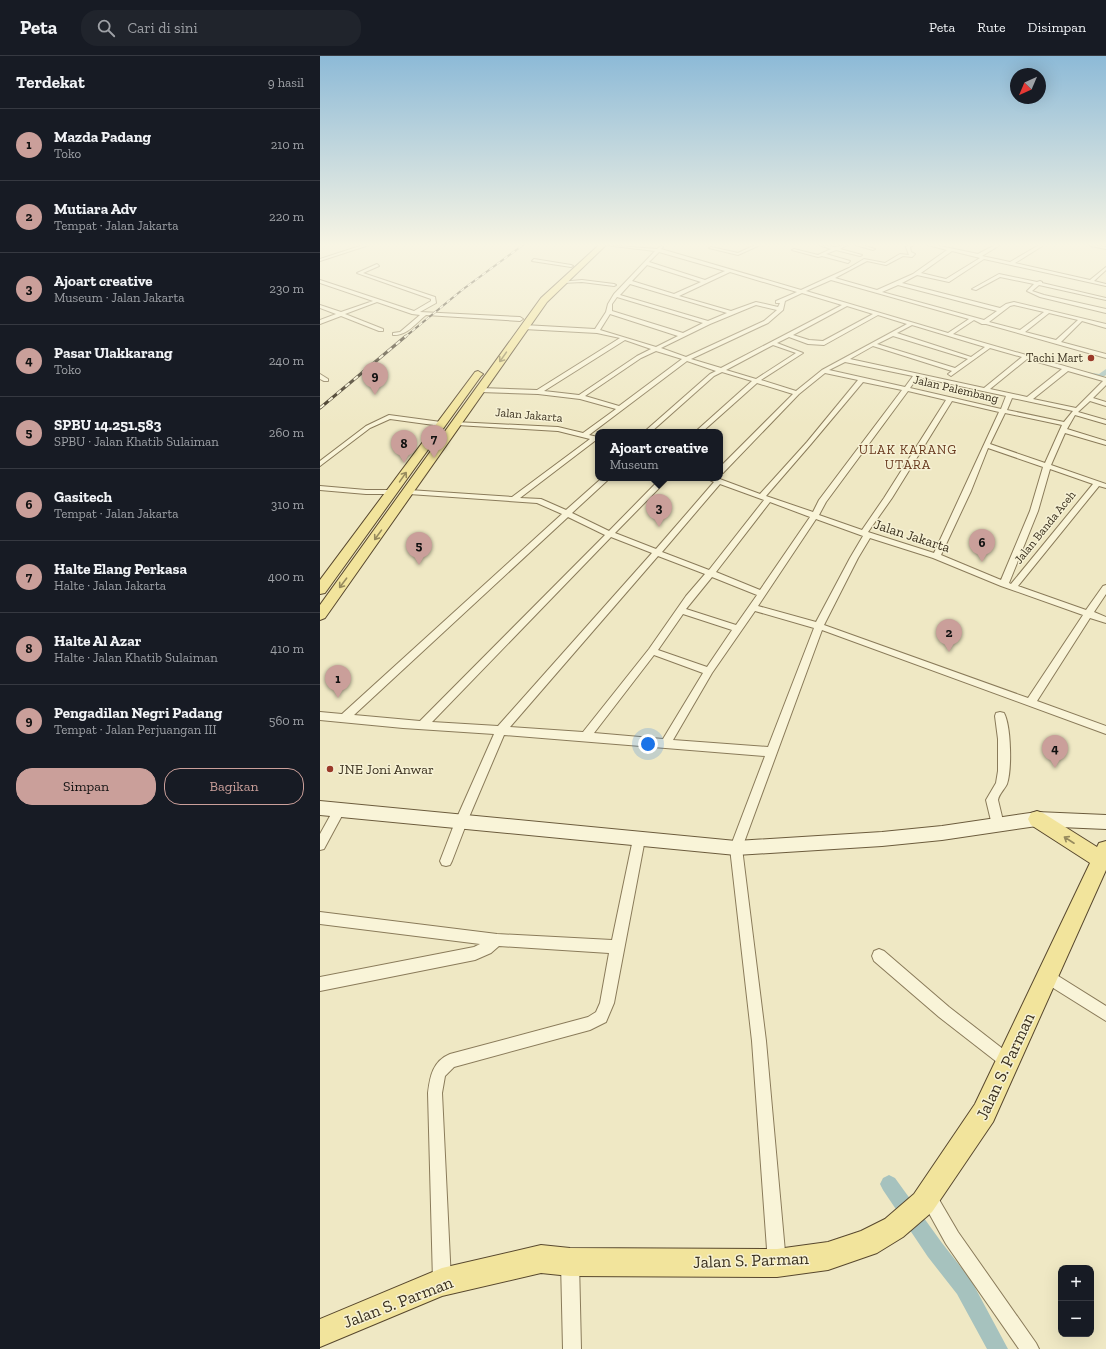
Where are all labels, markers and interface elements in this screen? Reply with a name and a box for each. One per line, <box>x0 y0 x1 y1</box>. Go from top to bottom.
search box <box>81 10 361 46</box>
text: Peta <box>20 16 57 39</box>
icon: search <box>95 17 117 39</box>
text: Cari di sini <box>127 19 198 37</box>
text: Peta <box>929 19 955 36</box>
text: Rute <box>977 19 1006 36</box>
text: Disimpan <box>1028 19 1086 36</box>
north arrow <box>1010 68 1046 104</box>
text: Terdekat <box>16 72 85 92</box>
text: 9 hasil <box>268 75 304 90</box>
text: Mazda Padang <box>54 128 151 146</box>
text: 1 <box>26 137 32 152</box>
text: 210 m <box>271 137 304 152</box>
text: Toko <box>54 146 81 161</box>
text: Mutiara Adv <box>54 200 137 218</box>
text: 2 <box>26 209 32 224</box>
text: 220 m <box>269 209 304 224</box>
text: Tempat · Jalan Jakarta <box>54 218 179 233</box>
text: Ajoart creative <box>54 272 153 290</box>
text: 3 <box>26 281 32 296</box>
text: 230 m <box>269 281 304 296</box>
text: Museum · Jalan Jakarta <box>54 290 185 305</box>
text: Pasar Ulakkarang <box>54 344 173 362</box>
one-way arrow <box>499 351 507 362</box>
place label: Tachi Mart <box>1026 351 1084 365</box>
text: 4 <box>25 353 33 368</box>
text: 240 m <box>269 353 304 368</box>
marker: Tachi Mart <box>1086 353 1096 363</box>
text: Toko <box>54 362 81 377</box>
pin: 9 <box>362 362 388 395</box>
street label: Jalan Palembang <box>912 372 1000 406</box>
street label: Jalan Jakarta <box>495 405 563 425</box>
text: SPBU 14.251.583 <box>54 416 161 434</box>
text: 5 <box>26 425 32 440</box>
text: 260 m <box>269 425 304 440</box>
pin: 7 <box>421 425 447 458</box>
popup <box>595 429 723 481</box>
pin: 8 <box>391 430 417 463</box>
text: SPBU · Jalan Khatib Sulaiman <box>54 434 219 449</box>
text: Ajoart creative <box>610 439 708 457</box>
district label: ULAK KARANG UTARA <box>859 442 957 472</box>
text: Museum <box>610 457 659 472</box>
one-way arrow <box>399 471 407 482</box>
text: Gasitech <box>54 488 112 506</box>
street label: Jalan Banda Aceh <box>1011 488 1079 566</box>
pin: 3 <box>646 494 672 527</box>
text: 6 <box>26 497 32 512</box>
text: 310 m <box>271 497 304 512</box>
text: Tempat · Jalan Jakarta <box>54 506 179 521</box>
street label: Jalan Jakarta <box>872 516 952 556</box>
pin: 6 <box>969 529 995 562</box>
one-way arrow <box>373 530 382 541</box>
pin: 5 <box>406 532 432 565</box>
text: Halte Elang Perkasa <box>54 560 187 578</box>
text: 7 <box>26 569 32 584</box>
text: 400 m <box>268 569 304 584</box>
one-way arrow <box>338 577 347 588</box>
text: Halte · Jalan Jakarta <box>54 578 166 593</box>
pin: 2 <box>936 619 962 652</box>
text: Halte Al Azar <box>54 632 141 650</box>
text: 8 <box>25 641 33 656</box>
text: 410 m <box>270 641 304 656</box>
text: Halte · Jalan Khatib Sulaiman <box>54 650 218 665</box>
pin: 1 <box>325 665 351 698</box>
text: Pengadilan Negri Padang <box>54 704 222 722</box>
text: 9 <box>26 713 32 728</box>
text: 560 m <box>269 713 304 728</box>
text: Tempat · Jalan Perjuangan III <box>54 722 217 737</box>
your location <box>638 734 658 754</box>
pin: 4 <box>1042 735 1068 768</box>
place label: JNE Joni Anwar <box>338 761 434 778</box>
marker: JNE Joni Anwar <box>325 764 335 774</box>
button: Simpan <box>16 768 156 805</box>
button: Bagikan <box>164 768 304 805</box>
one-way arrow <box>1063 835 1075 843</box>
street label: Jalan S. Parman <box>971 1009 1039 1123</box>
street label: Jalan S. Parman <box>693 1248 809 1272</box>
map controls <box>1058 1265 1094 1337</box>
button: + <box>1058 1265 1094 1301</box>
street label: Jalan S. Parman <box>340 1272 456 1332</box>
button: − <box>1058 1301 1094 1337</box>

